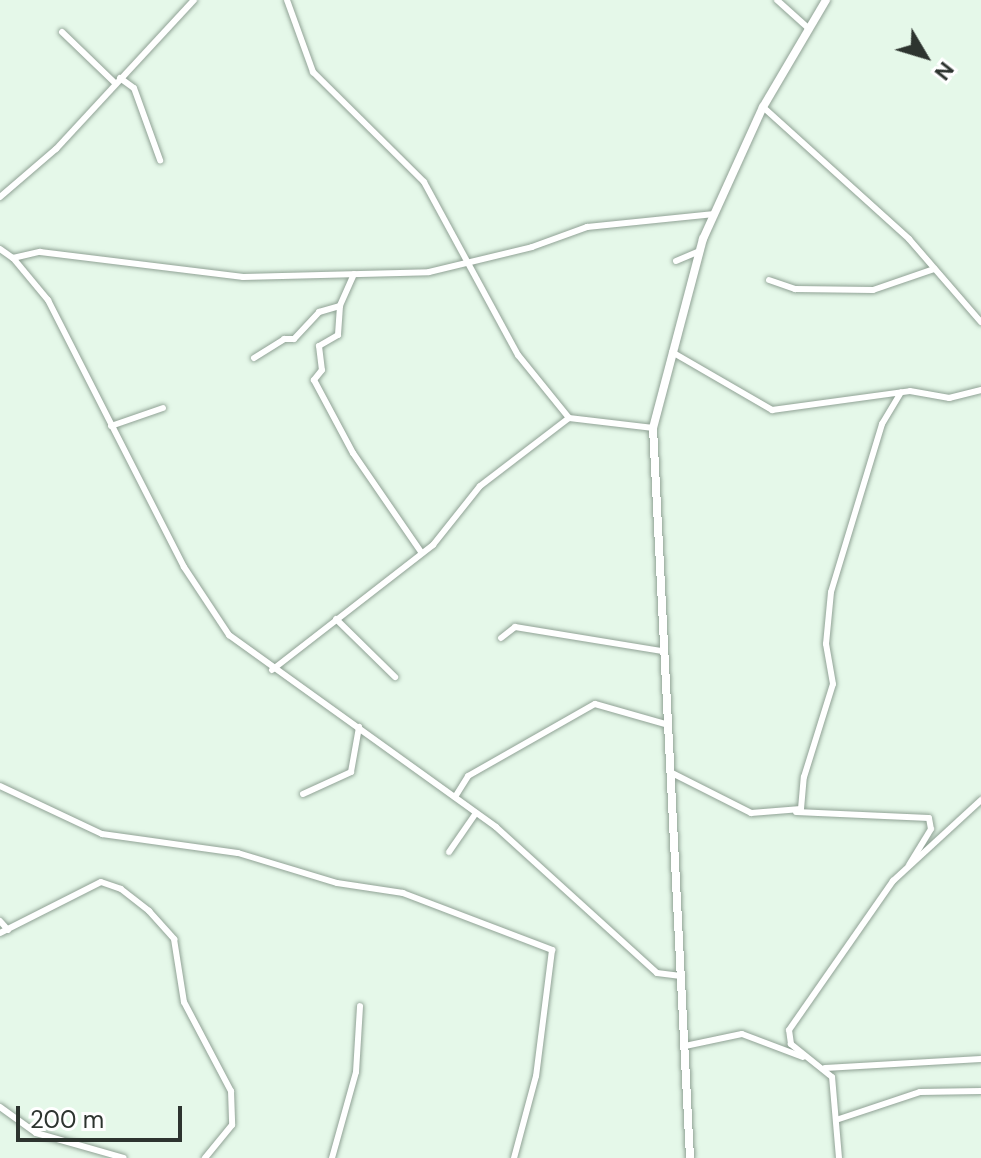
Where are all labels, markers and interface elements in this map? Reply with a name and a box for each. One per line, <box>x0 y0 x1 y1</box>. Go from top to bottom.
north arrow <box>885 16 965 96</box>
text: N <box>928 56 961 86</box>
scale bar <box>20 1090 186 1140</box>
text: 200 m <box>30 1104 104 1135</box>

